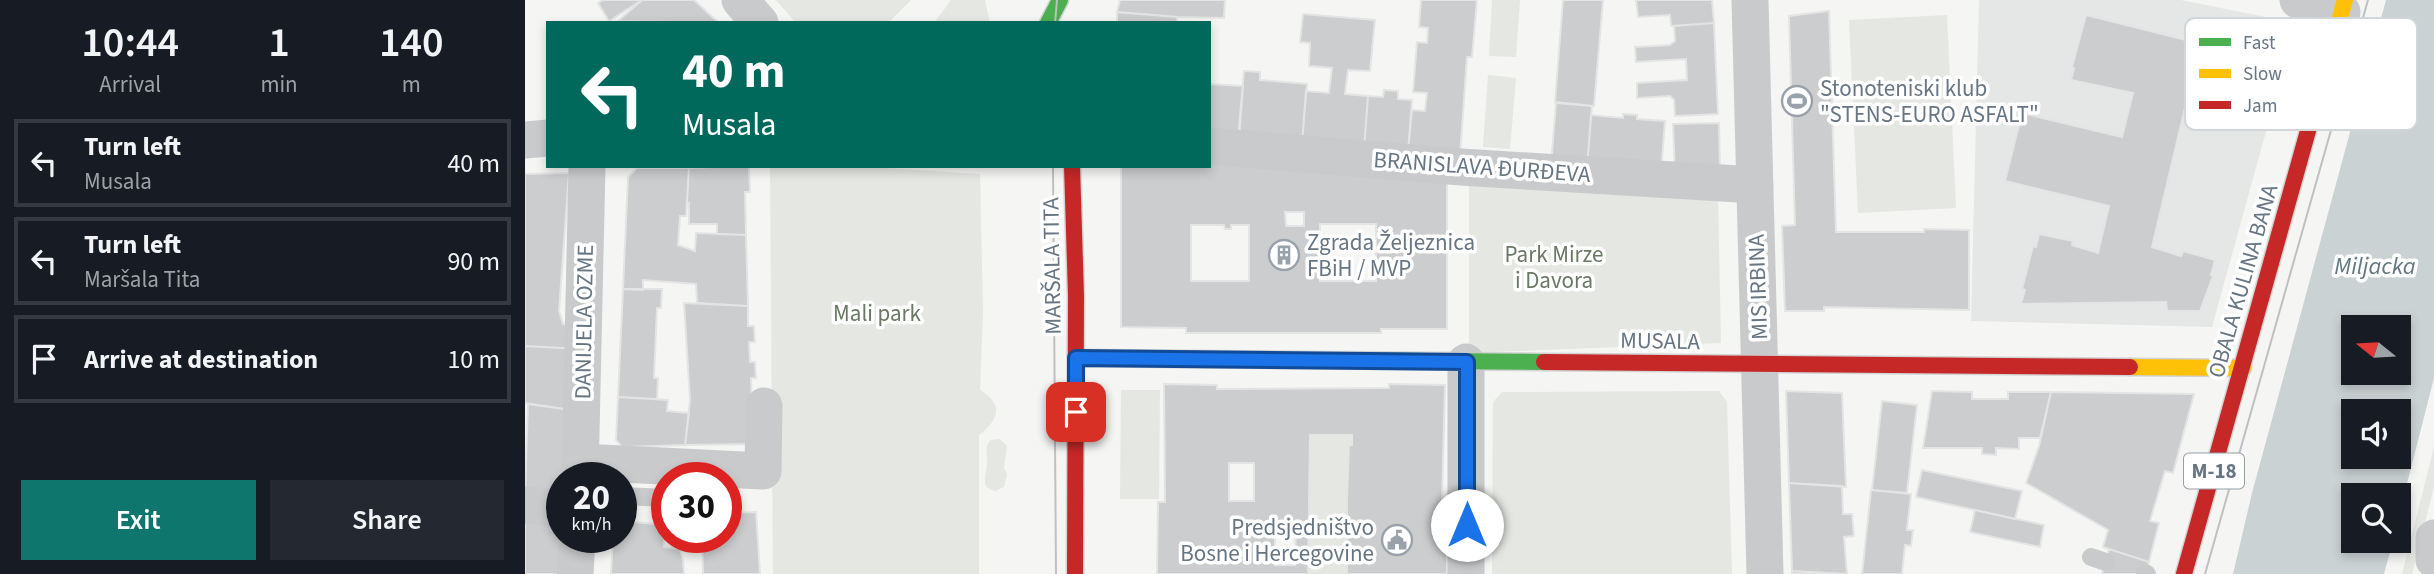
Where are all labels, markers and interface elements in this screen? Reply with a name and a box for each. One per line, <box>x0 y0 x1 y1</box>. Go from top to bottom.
text: 10:44 <box>81 13 179 73</box>
text: 1 <box>268 13 290 73</box>
text: 140 <box>379 13 444 73</box>
legend <box>2185 18 2417 130</box>
text: Fast <box>2243 30 2276 57</box>
text: 40 m <box>682 37 786 107</box>
icon: left <box>567 49 658 140</box>
text: Slow <box>2243 61 2282 88</box>
text: Arrival <box>99 68 161 101</box>
text: min <box>260 68 298 101</box>
text: m <box>402 68 421 101</box>
place label: Stonoteniski klub "STENS-EURO ASFALT" <box>1820 72 2039 131</box>
sports icon: Stonoteniski klub "STENS-EURO ASFALT" <box>1780 84 1814 118</box>
text: Jam <box>2243 93 2277 120</box>
text: Musala <box>682 102 777 148</box>
text: Turn left <box>84 128 181 165</box>
street label: BRANISLAVA ĐURĐEVA <box>1372 143 1592 191</box>
icon: left <box>25 144 63 182</box>
text: 40 m <box>447 145 500 182</box>
text: Musala <box>84 165 152 198</box>
street label: OBALA KULINA BANA <box>2200 180 2287 382</box>
street label: MARŠALA TITA <box>1034 197 1070 335</box>
text: Turn left <box>84 226 181 263</box>
place label: Zgrada Željeznica FBiH / MVP <box>1307 226 1475 285</box>
street label: MIS IRBINA <box>1740 233 1776 340</box>
building icon: Zgrada Željeznica FBiH / MVP <box>1267 238 1301 272</box>
park label: Park Mirze i Davora <box>1505 238 1603 297</box>
icon: left <box>25 242 63 280</box>
text: 90 m <box>447 243 500 280</box>
street label: DANIJELA OZME <box>566 244 602 400</box>
water label: Miljacka <box>2334 249 2416 284</box>
text: Maršala Tita <box>84 263 200 296</box>
park label: Mali park <box>833 297 922 330</box>
north arrow <box>2341 315 2411 385</box>
map controls <box>2341 315 2411 553</box>
street label: MUSALA <box>1620 324 1701 358</box>
icon: arrive <box>25 340 63 378</box>
text: Arrive at destination <box>84 341 318 378</box>
text: 10 m <box>447 341 500 378</box>
pin <box>1046 382 1106 442</box>
icon: arrive <box>1057 393 1095 431</box>
button: sound <box>2341 399 2411 469</box>
road number: M-18 <box>2184 454 2244 489</box>
speed limit sign: 30 <box>651 462 742 553</box>
text: 20 <box>573 473 610 523</box>
button: Exit <box>21 480 256 560</box>
button: Share <box>270 480 504 560</box>
button: search <box>2341 483 2411 553</box>
position arrow <box>1430 488 1504 562</box>
place label: Predsjedništvo Bosne i Hercegovine <box>1180 511 1374 570</box>
text: km/h <box>572 512 611 537</box>
public building icon: Predsjedništvo Bosne i Hercegovine <box>1380 523 1414 557</box>

